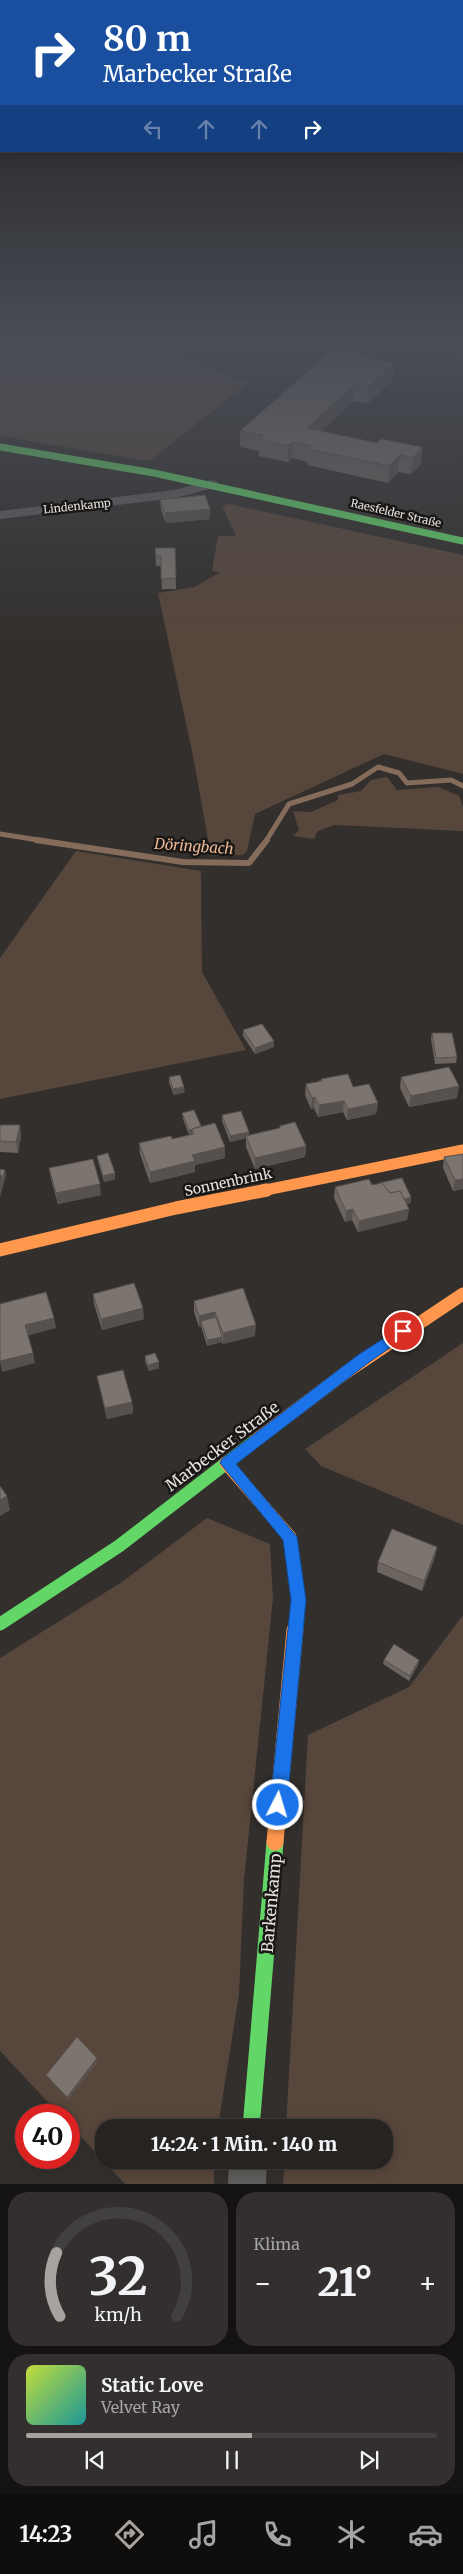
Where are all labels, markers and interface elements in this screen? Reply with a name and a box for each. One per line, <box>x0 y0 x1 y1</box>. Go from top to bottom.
text: 80 m <box>103 17 191 61</box>
icon: right <box>20 20 85 85</box>
text: Marbecker Straße <box>103 60 292 88</box>
icon: left <box>139 115 167 143</box>
icon: ahead <box>192 115 220 143</box>
icon: ahead <box>245 115 273 143</box>
icon: right <box>298 115 326 143</box>
street label: Lindenkamp <box>43 495 112 516</box>
street label: Raesfelder Straße <box>349 496 443 530</box>
water label: Döringbach <box>153 834 234 858</box>
street label: Sonnenbrink <box>183 1164 274 1200</box>
pin <box>382 1310 424 1352</box>
icon: arrive <box>389 1317 417 1345</box>
street label: Marbecker Straße <box>161 1397 283 1495</box>
position arrow <box>251 1778 303 1830</box>
street label: Barkenkamp <box>257 1852 285 1953</box>
speed limit sign: 40 <box>15 2104 80 2169</box>
text: 14:24 · 1 Min. · 140 m <box>151 2132 337 2156</box>
text: Klima <box>254 2234 300 2254</box>
text: 32 <box>88 2244 147 2309</box>
text: 21° <box>318 2259 373 2306</box>
text: − <box>254 2265 272 2301</box>
text: + <box>418 2265 437 2301</box>
text: km/h <box>94 2303 142 2326</box>
text: Static Love <box>101 2373 204 2397</box>
text: Velvet Ray <box>101 2397 180 2417</box>
icon: previous <box>81 2446 109 2474</box>
icon: pause <box>218 2446 246 2474</box>
icon: next <box>355 2446 383 2474</box>
icon: directions <box>112 2517 147 2552</box>
icon: music <box>186 2517 221 2552</box>
icon: phone <box>260 2517 295 2552</box>
icon: climate <box>334 2517 369 2552</box>
icon: car <box>408 2517 443 2552</box>
text: 14:23 <box>20 2520 72 2548</box>

